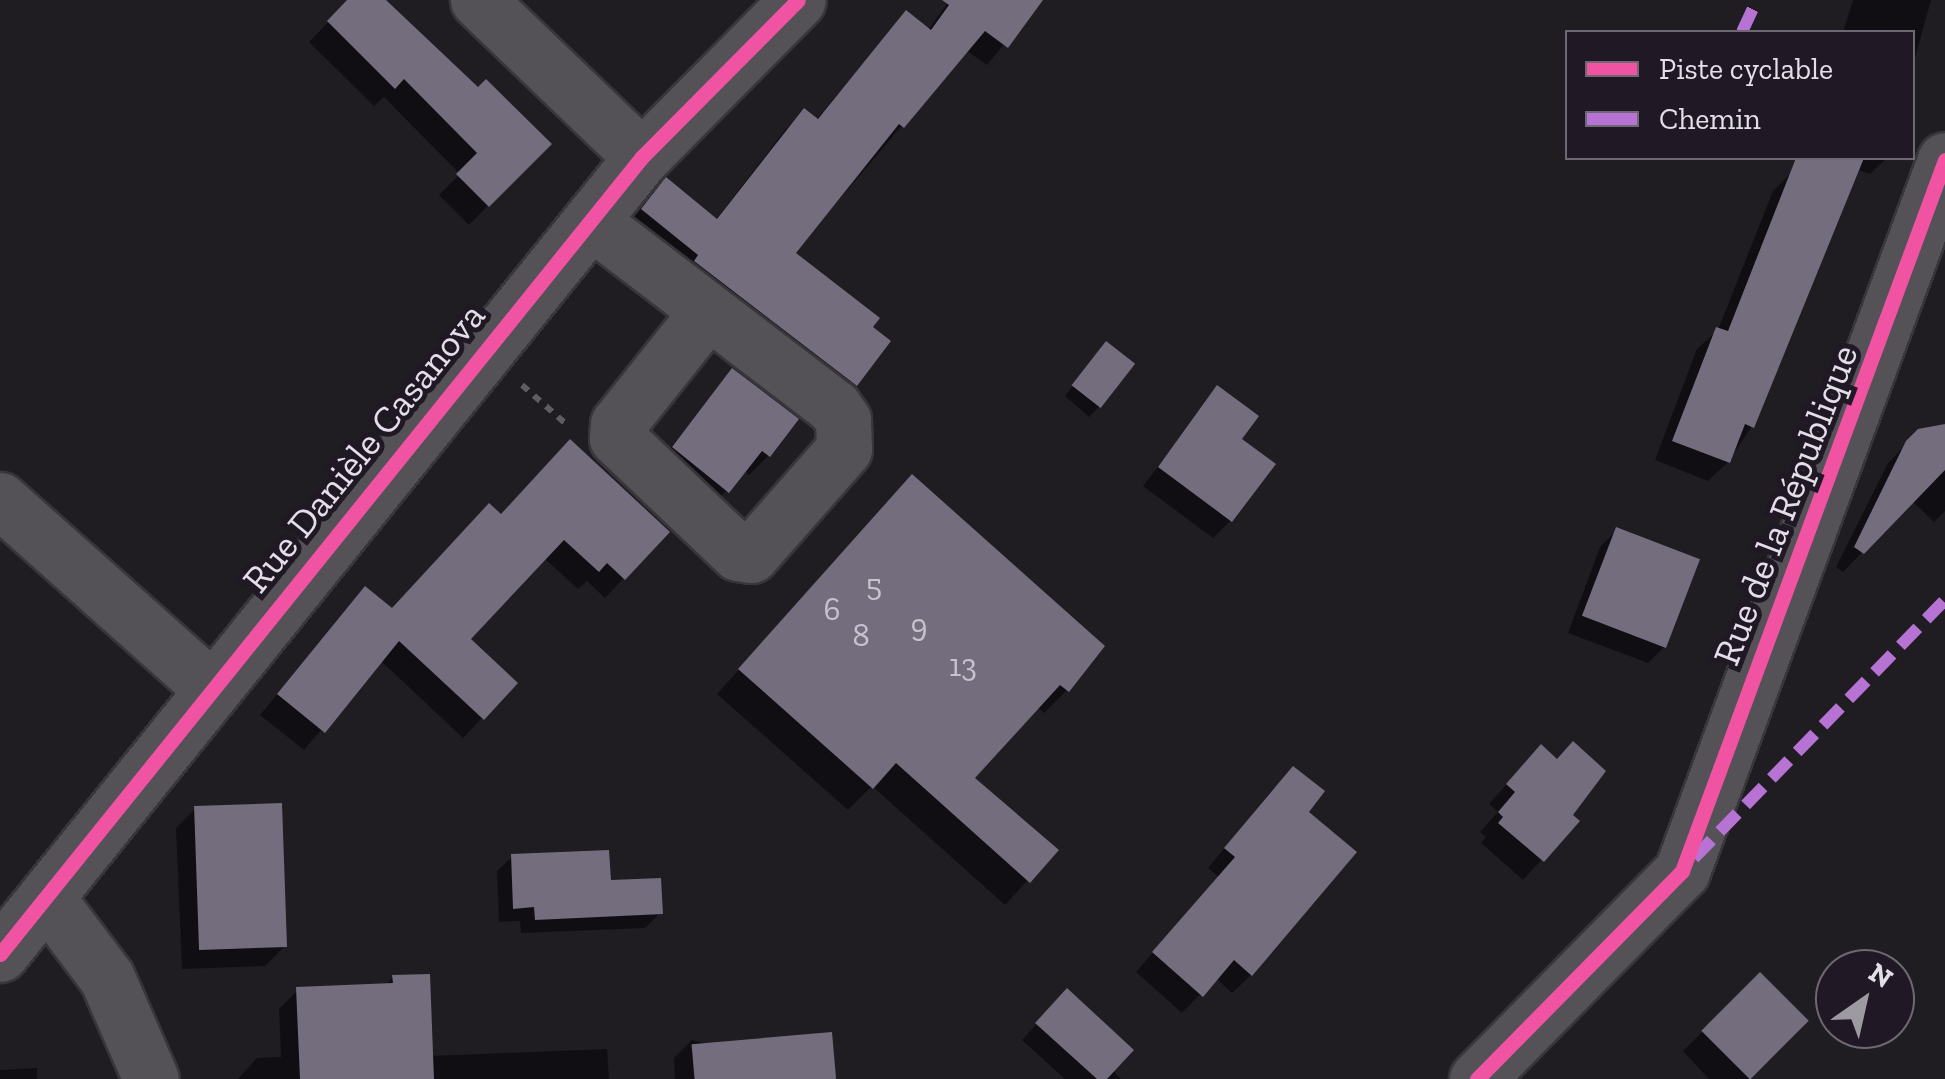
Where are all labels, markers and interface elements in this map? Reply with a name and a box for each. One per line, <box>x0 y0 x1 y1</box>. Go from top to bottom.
legend <box>1565 30 1915 160</box>
text: Piste cyclable <box>1659 51 1833 87</box>
text: Chemin <box>1659 101 1761 137</box>
street label: Rue Danièle Casanova <box>233 294 495 602</box>
street label: Rue de la République <box>1704 338 1868 672</box>
house number: 5 <box>866 566 882 604</box>
house number: 6 <box>824 590 840 628</box>
house number: 9 <box>911 606 927 644</box>
house number: 8 <box>852 616 870 654</box>
house number: 13 <box>949 646 977 684</box>
north arrow <box>1815 949 1915 1049</box>
text: N <box>1863 956 1899 995</box>

